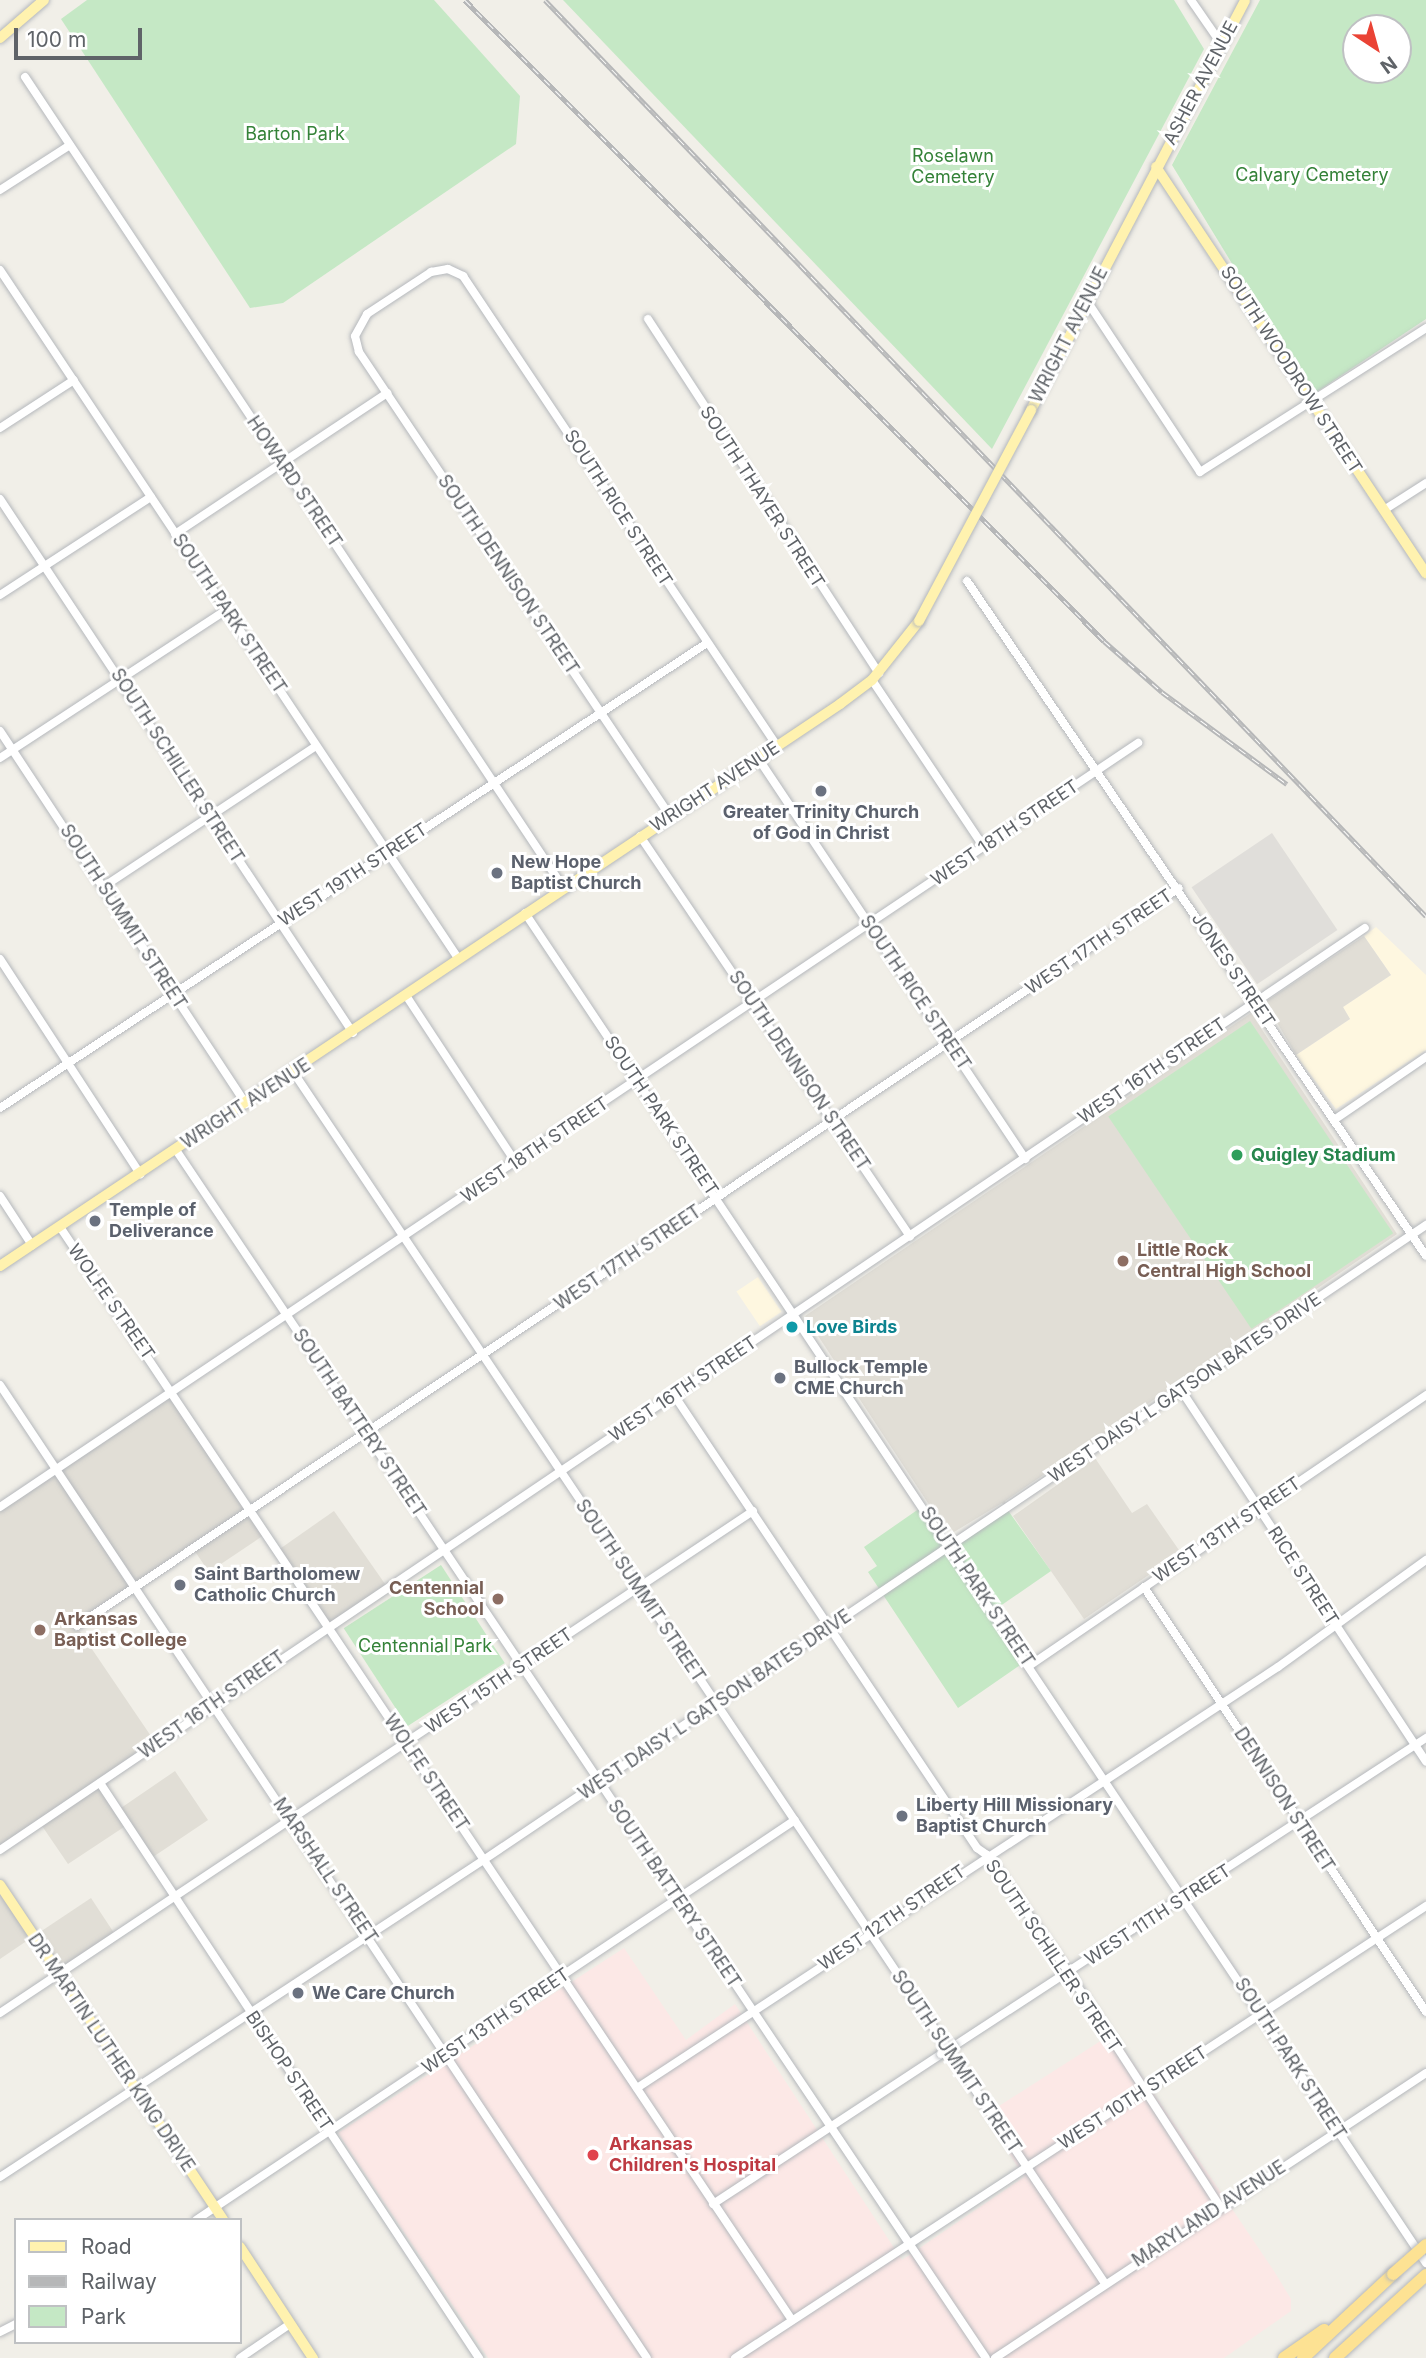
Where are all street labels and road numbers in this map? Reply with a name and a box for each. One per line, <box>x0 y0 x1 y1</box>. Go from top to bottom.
street label: ASHER AVENUE <box>1159 17 1243 149</box>
street label: SOUTH WOODROW STREET <box>1216 262 1366 478</box>
street label: WRIGHT AVENUE <box>1025 263 1113 407</box>
street label: SOUTH THAYER STREET <box>695 402 829 592</box>
street label: HOWARD STREET <box>242 412 346 552</box>
street label: SOUTH RICE STREET <box>559 426 677 590</box>
street label: SOUTH DENNISON STREET <box>433 471 583 679</box>
street label: SOUTH PARK STREET <box>167 530 291 698</box>
street label: SOUTH SCHILLER STREET <box>106 665 248 867</box>
street label: WRIGHT AVENUE <box>646 737 784 837</box>
street label: WEST 18TH STREET <box>927 776 1083 890</box>
street label: WEST 19TH STREET <box>274 819 432 931</box>
street label: SOUTH SUMMIT STREET <box>55 821 191 1013</box>
street label: WEST 17TH STREET <box>1022 885 1176 999</box>
street label: JONES STREET <box>1187 909 1279 1031</box>
street label: SOUTH RICE STREET <box>855 911 975 1075</box>
street label: SOUTH DENNISON STREET <box>724 967 874 1175</box>
street label: WEST 16TH STREET <box>1074 1014 1230 1128</box>
street label: SOUTH PARK STREET <box>599 1032 723 1200</box>
street label: WRIGHT AVENUE <box>177 1054 315 1154</box>
street label: WEST 18TH STREET <box>457 1093 613 1207</box>
street label: WEST 17TH STREET <box>551 1201 705 1315</box>
street label: WOLFE STREET <box>63 1240 159 1364</box>
street label: WEST DAISY L GATSON BATES DRIVE <box>1045 1288 1325 1488</box>
street label: SOUTH BATTERY STREET <box>288 1325 430 1521</box>
street label: WEST 16TH STREET <box>605 1332 761 1446</box>
street label: WEST 13TH STREET <box>1149 1473 1305 1587</box>
street label: SOUTH SUMMIT STREET <box>571 1496 709 1686</box>
street label: SOUTH PARK STREET <box>915 1503 1039 1671</box>
street label: RICE STREET <box>1263 1523 1343 1629</box>
street label: WEST DAISY L GATSON BATES DRIVE <box>575 1605 855 1805</box>
street label: WEST 15TH STREET <box>421 1624 577 1738</box>
street label: WEST 16TH STREET <box>135 1646 289 1764</box>
street label: WOLFE STREET <box>379 1711 473 1835</box>
street label: DENNISON STREET <box>1229 1724 1339 1876</box>
street label: MARSHALL STREET <box>268 1794 382 1948</box>
street label: SOUTH BATTERY STREET <box>603 1796 745 1992</box>
street label: SOUTH SCHILLER STREET <box>980 1856 1126 2056</box>
street label: WEST 11TH STREET <box>1081 1860 1235 1970</box>
street label: WEST 12TH STREET <box>814 1861 970 1975</box>
street label: DR MARTIN LUTHER KING DRIVE <box>23 1930 199 2176</box>
street label: WEST 13TH STREET <box>418 1964 574 2078</box>
street label: SOUTH SUMMIT STREET <box>887 1967 1025 2157</box>
street label: SOUTH PARK STREET <box>1230 1974 1350 2144</box>
street label: BISHOP STREET <box>241 2007 337 2135</box>
street label: WEST 10TH STREET <box>1054 2042 1212 2154</box>
street label: MARYLAND AVENUE <box>1128 2156 1290 2272</box>

